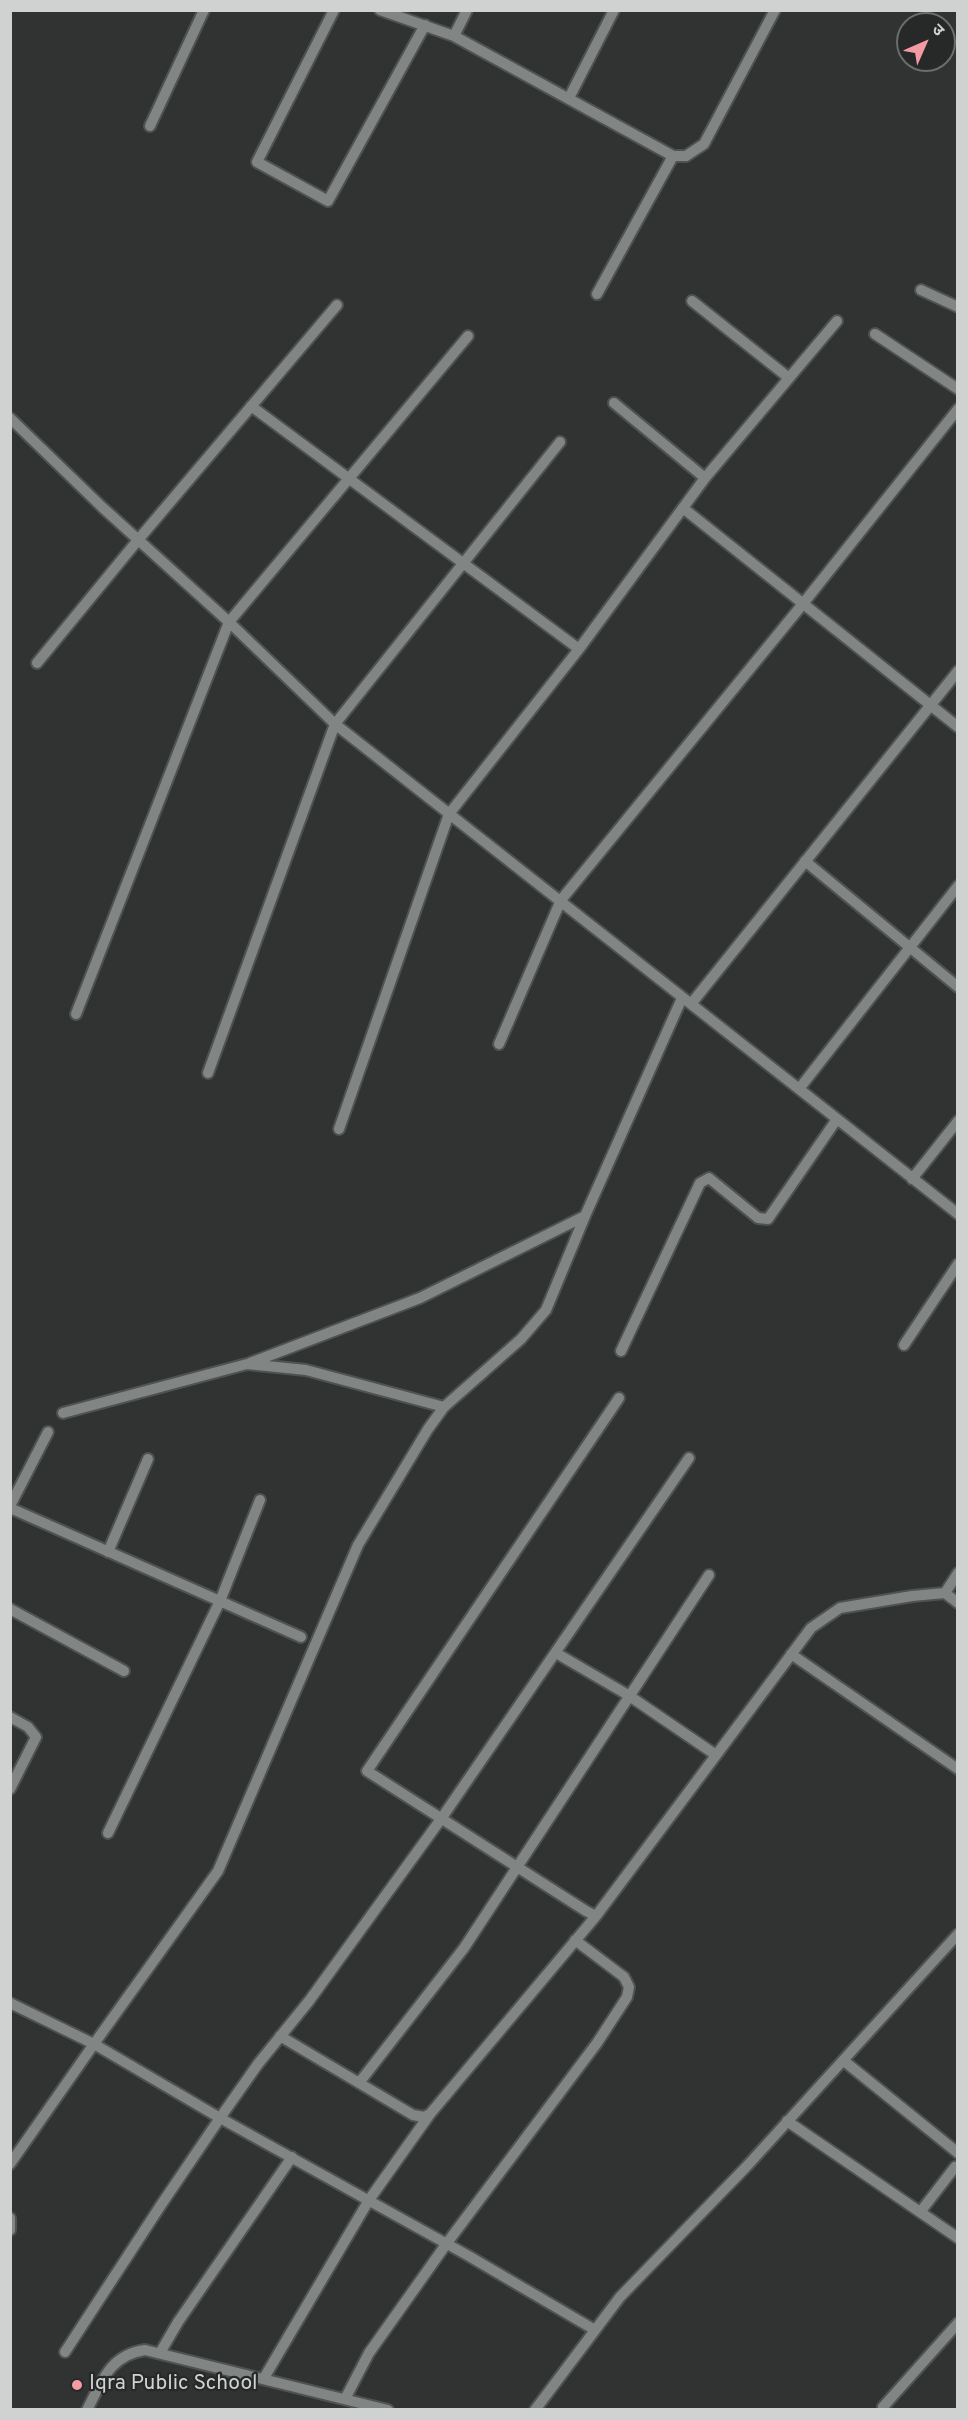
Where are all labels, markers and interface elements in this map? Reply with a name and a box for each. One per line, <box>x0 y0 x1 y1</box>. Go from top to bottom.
north arrow <box>896 12 956 72</box>
text: उ <box>927 20 948 41</box>
place label: Iqra Public School <box>89 2372 258 2398</box>
marker: Iqra Public School <box>70 2378 84 2392</box>

